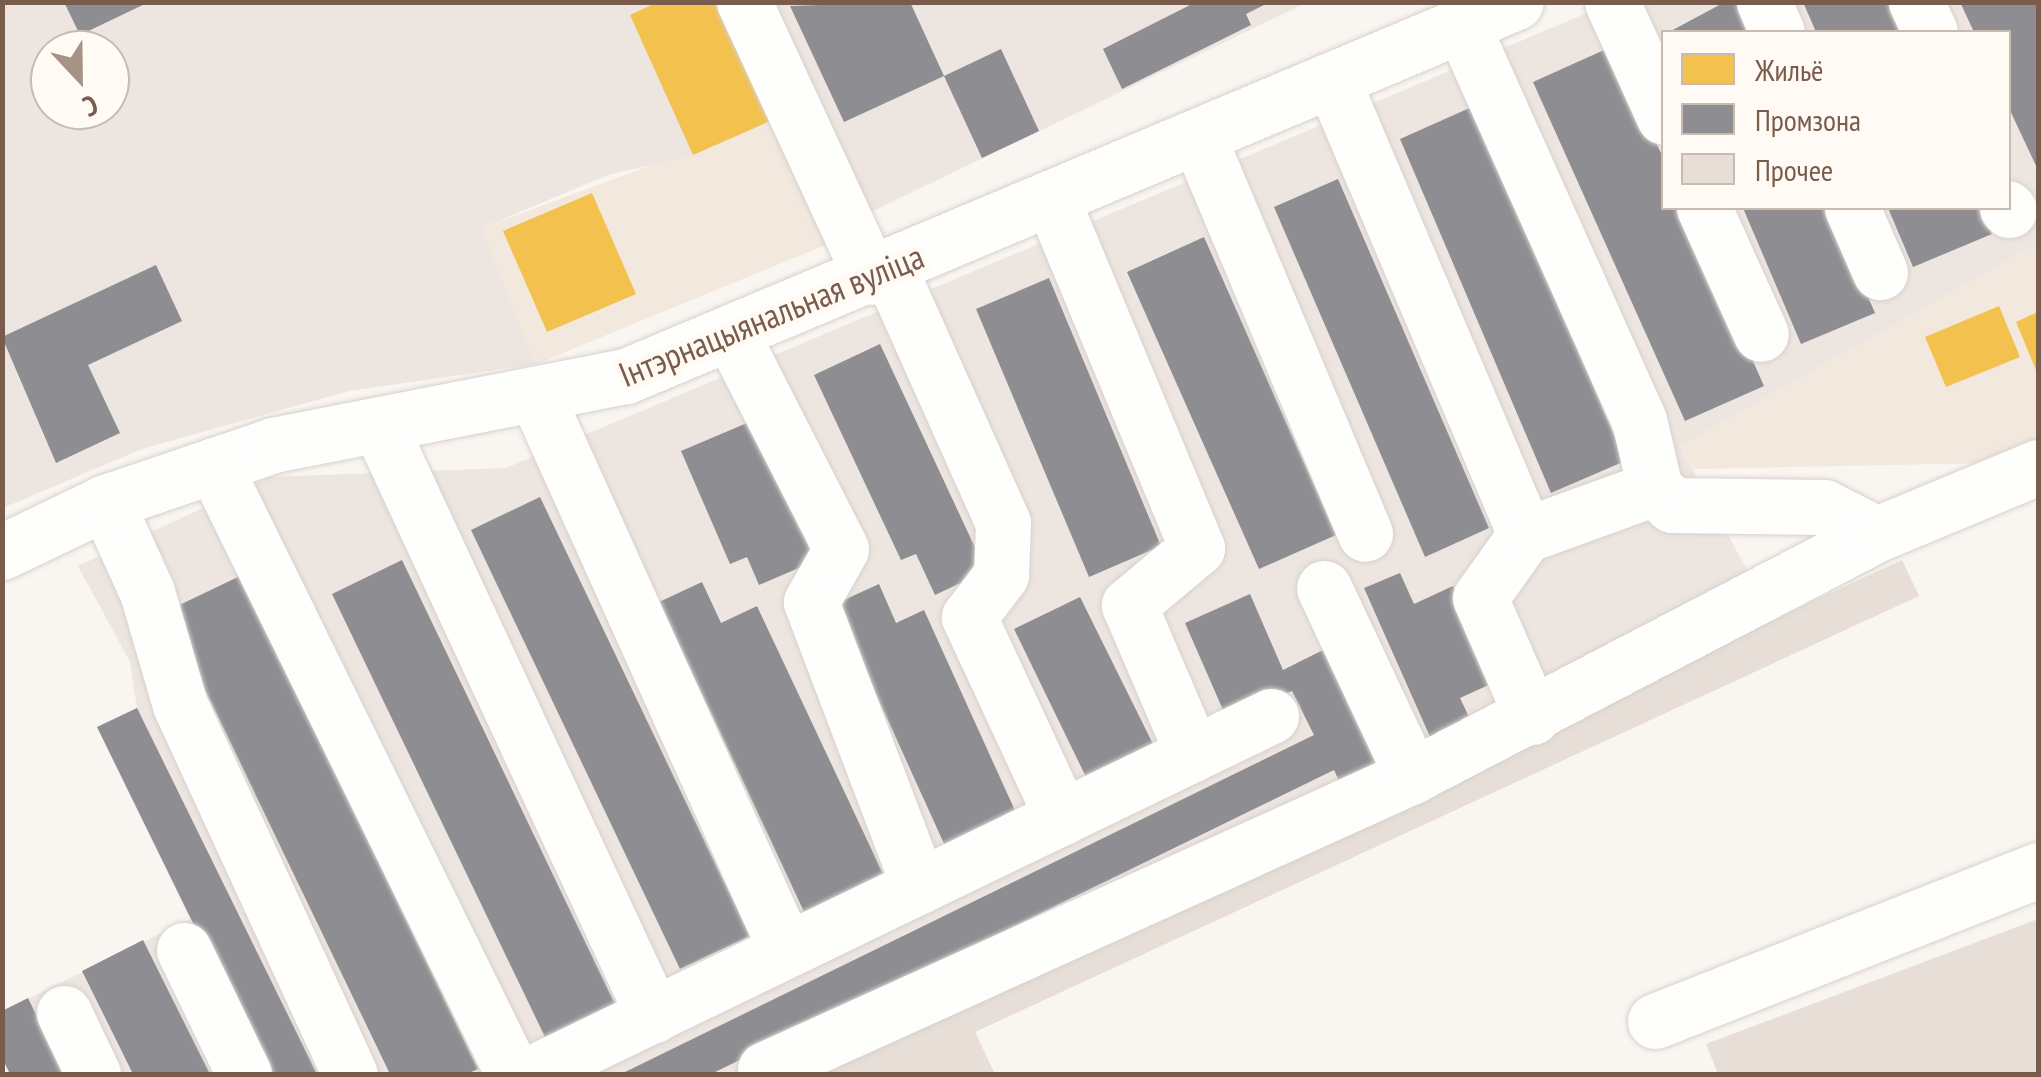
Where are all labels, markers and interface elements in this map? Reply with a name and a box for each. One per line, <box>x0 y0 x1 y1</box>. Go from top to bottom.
north arrow <box>30 30 130 130</box>
legend <box>1661 30 2011 210</box>
text: Жильё <box>1755 50 1823 89</box>
text: С <box>78 87 104 126</box>
text: Промзона <box>1755 100 1861 139</box>
text: Прочее <box>1755 150 1833 189</box>
street label: Інтэрнацыянальная вуліца <box>613 235 929 395</box>

